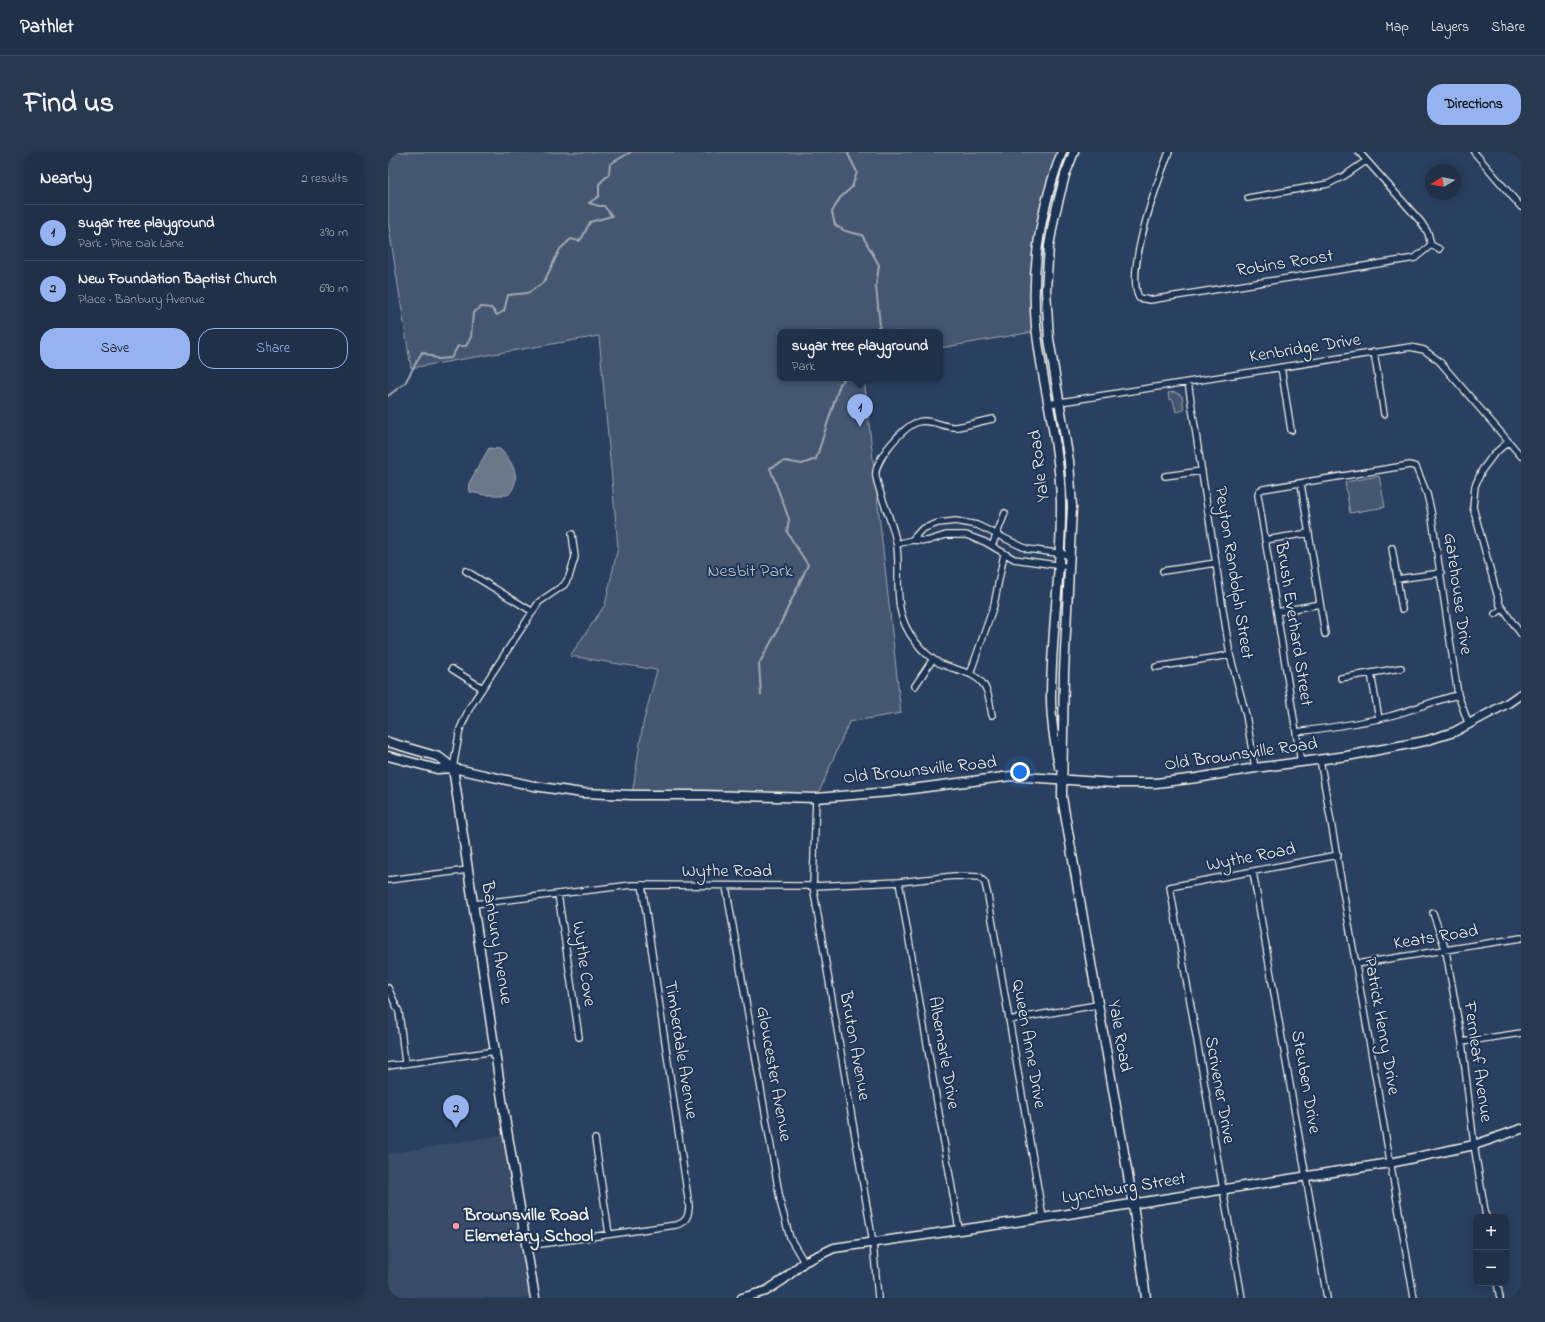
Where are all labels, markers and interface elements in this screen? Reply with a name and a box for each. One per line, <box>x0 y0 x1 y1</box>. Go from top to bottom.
text: Pathlet <box>20 14 74 41</box>
text: Map <box>1385 17 1409 38</box>
text: Layers <box>1431 17 1469 38</box>
text: Share <box>1491 17 1525 38</box>
text: Find us <box>24 84 114 125</box>
button: Directions <box>1427 84 1521 125</box>
north arrow <box>1425 164 1461 200</box>
text: Nearby <box>40 166 92 191</box>
text: 2 results <box>301 169 348 188</box>
text: sugar tree playground <box>78 212 215 234</box>
text: 1 <box>51 223 55 242</box>
text: 390 m <box>320 223 348 242</box>
text: Park · Pine Oak Lane <box>78 234 184 253</box>
street label: Robins Roost <box>1235 243 1335 285</box>
text: New Foundation Baptist Church <box>78 268 277 290</box>
text: 2 <box>50 279 56 298</box>
text: 690 m <box>319 279 348 298</box>
text: Place · Banbury Avenue <box>78 290 205 309</box>
street label: Kenbridge Drive <box>1247 327 1364 372</box>
button: Save <box>40 328 190 369</box>
button: Share <box>198 328 348 369</box>
popup <box>777 329 943 381</box>
text: sugar tree playground <box>792 335 928 357</box>
text: Park <box>792 357 815 376</box>
pin: 1 <box>847 394 873 427</box>
street label: Yale Road <box>1023 428 1057 504</box>
street label: Peyton Randolph Street <box>1207 485 1259 661</box>
street label: Gatehouse Drive <box>1436 531 1479 657</box>
street label: Brush Everhard Street <box>1267 539 1319 708</box>
park label: Nesbit Park <box>707 559 793 585</box>
street label: Old Brownsville Road <box>1163 731 1319 779</box>
street label: Old Brownsville Road <box>842 750 998 792</box>
your location <box>1010 762 1030 782</box>
street label: Wythe Road <box>1204 837 1298 879</box>
street label: Wythe Road <box>682 859 772 885</box>
street label: Banbury Avenue <box>473 879 519 1007</box>
street label: Keats Road <box>1392 918 1480 958</box>
street label: Wythe Cove <box>564 920 602 1009</box>
street label: Patrick Henry Drive <box>1356 955 1406 1098</box>
street label: Queen Anne Drive <box>1004 978 1052 1111</box>
street label: Timberdale Avenue <box>656 979 704 1122</box>
street label: Bruton Avenue <box>831 988 877 1104</box>
street label: Albemarle Drive <box>920 995 966 1112</box>
street label: Yale Road <box>1100 998 1138 1074</box>
street label: Fernleaf Avenue <box>1456 999 1498 1125</box>
street label: Gloucester Avenue <box>748 1004 798 1145</box>
street label: Steuben Drive <box>1283 1028 1327 1137</box>
street label: Scrivener Drive <box>1197 1034 1241 1147</box>
pin: 2 <box>443 1095 469 1128</box>
street label: Lynchburg Street <box>1060 1166 1188 1213</box>
place label: Brownsville Road Elemetary School <box>463 1203 593 1251</box>
map controls <box>1473 1214 1509 1286</box>
button: + <box>1473 1214 1509 1250</box>
marker: Brownsville Road Elemetary School <box>451 1221 461 1231</box>
button: − <box>1473 1250 1509 1286</box>

